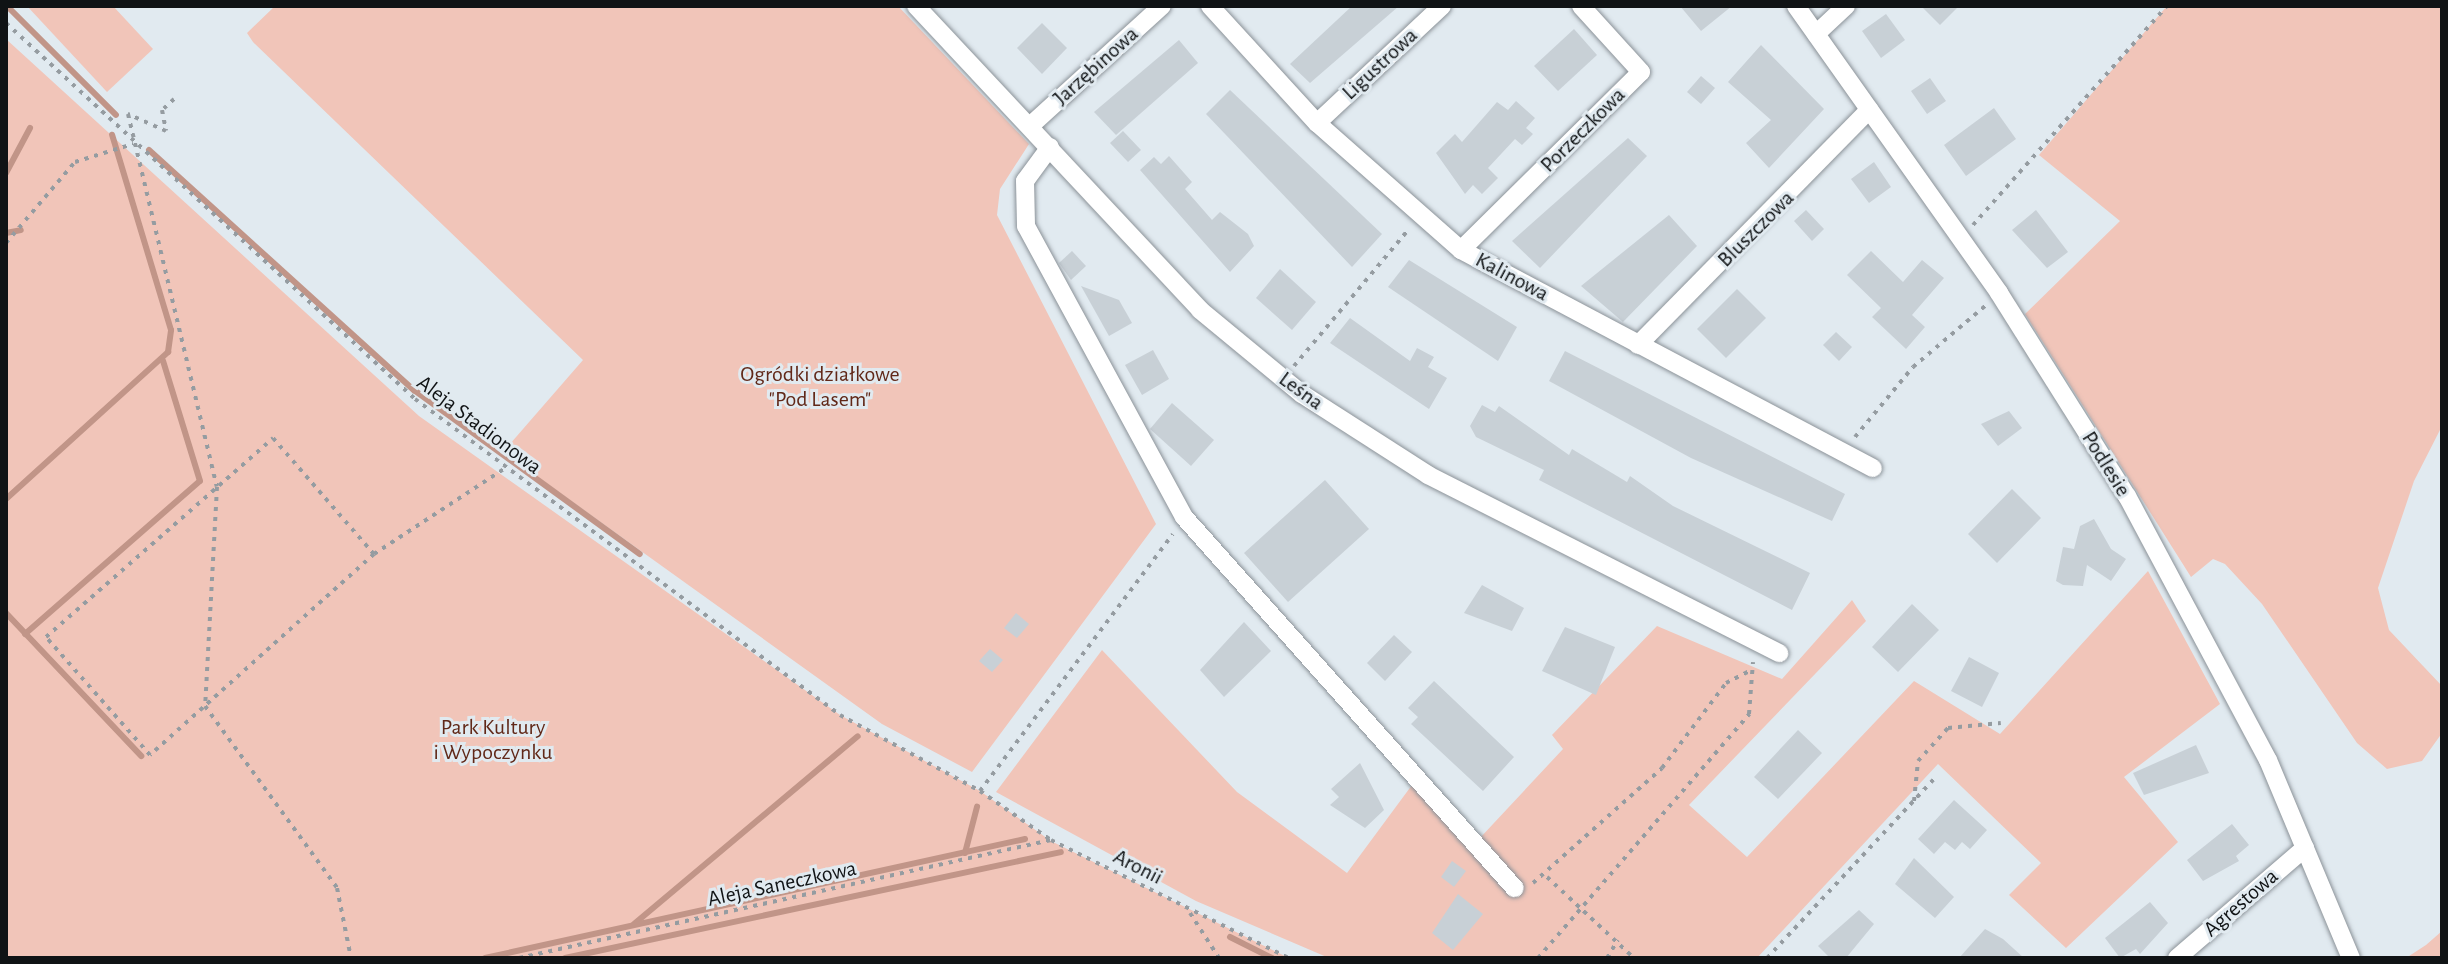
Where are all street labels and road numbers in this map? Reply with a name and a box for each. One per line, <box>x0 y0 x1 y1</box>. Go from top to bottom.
street label: Jarzębinowa <box>1048 21 1144 111</box>
street label: Ligustrowa <box>1337 22 1423 106</box>
street label: Porzeczkowa <box>1535 82 1631 178</box>
street label: Bluszczowa <box>1712 185 1800 273</box>
street label: Kalinowa <box>1471 247 1553 307</box>
street label: Leśna <box>1274 366 1328 416</box>
street label: Aleja Stadionowa <box>411 370 547 480</box>
street label: Podlesie <box>2076 427 2136 501</box>
street label: Aronii <box>1109 843 1167 891</box>
street label: Aleja Saneczkowa <box>705 855 859 913</box>
street label: Agrestowa <box>2198 863 2284 943</box>

